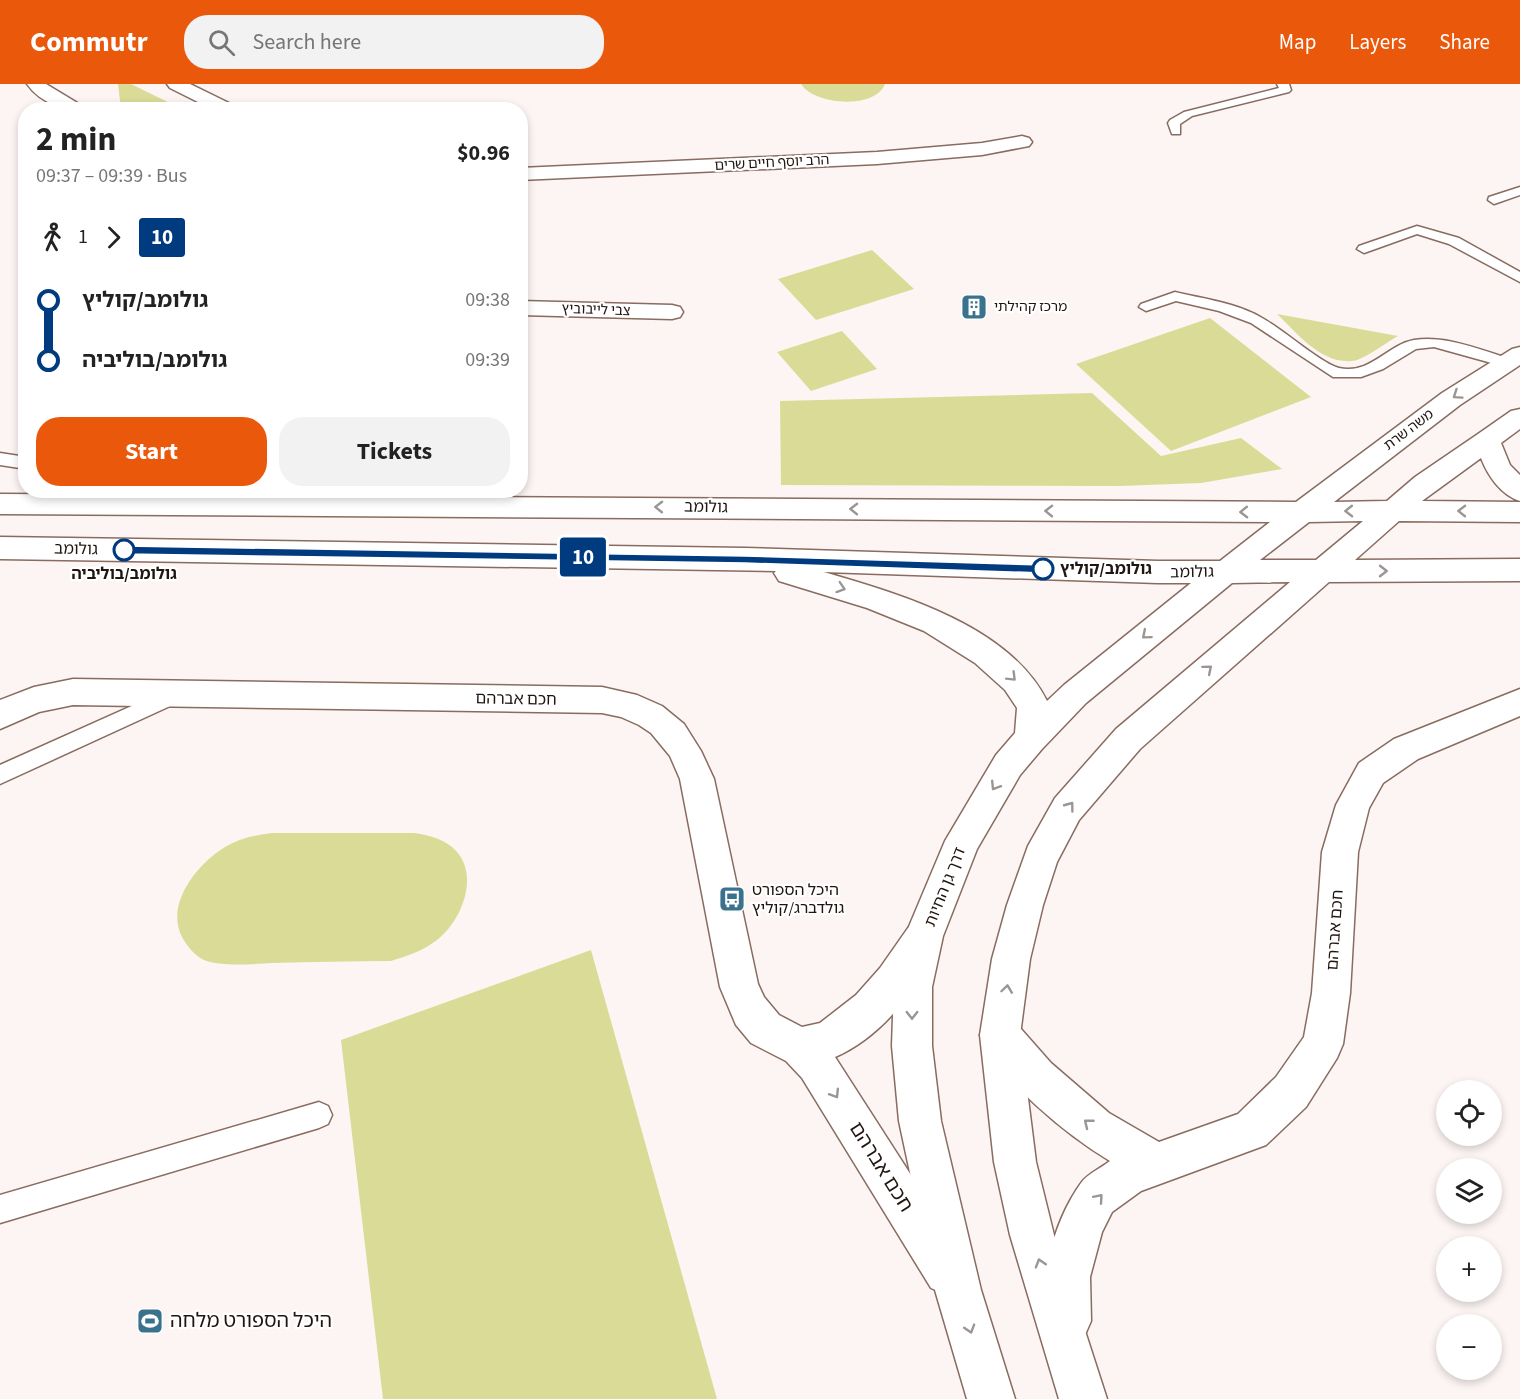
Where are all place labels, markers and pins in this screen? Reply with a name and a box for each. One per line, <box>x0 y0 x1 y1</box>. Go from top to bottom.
building icon: מרכז קהילתי <box>959 292 989 322</box>
place label: מרכז קהילתי <box>994 297 1067 317</box>
marker: גולומב/בוליביה <box>113 539 135 561</box>
marker: גולומב/קוליץ <box>1032 558 1054 580</box>
place label: גולומב/קוליץ <box>1060 558 1152 580</box>
place label: גולומב/בוליביה <box>71 563 177 585</box>
place label: היכל הספורט גולדברג/קוליץ <box>752 879 844 919</box>
bus stop icon: היכל הספורט גולדברג/קוליץ <box>717 884 747 914</box>
sports icon: היכל הספורט מלחה <box>135 1306 165 1336</box>
place label: היכל הספורט מלחה <box>170 1307 332 1335</box>

